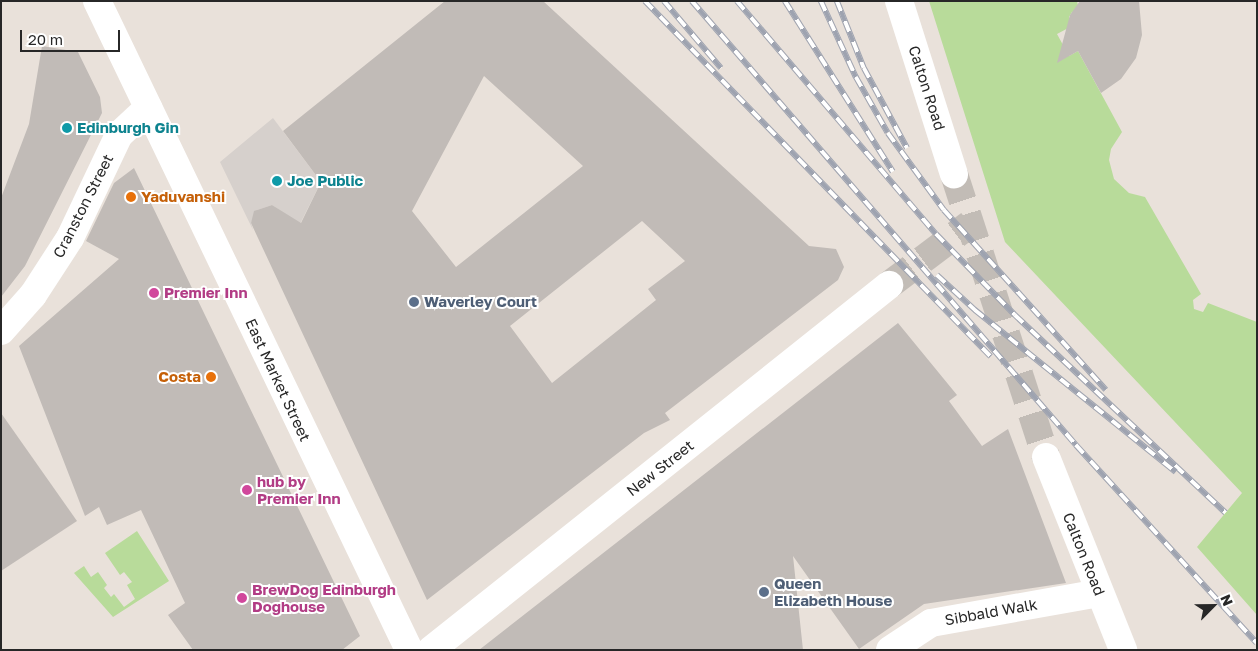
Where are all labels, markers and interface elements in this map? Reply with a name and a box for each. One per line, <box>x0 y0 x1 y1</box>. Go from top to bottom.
scale bar <box>22 20 122 52</box>
text: 20 m <box>28 30 63 48</box>
street label: Calton Road <box>905 43 949 133</box>
place label: Edinburgh Gin <box>77 119 179 137</box>
marker: Edinburgh Gin <box>61 122 73 134</box>
street label: Cranston Street <box>49 151 117 261</box>
place label: Joe Public <box>287 172 363 190</box>
marker: Joe Public <box>271 175 283 187</box>
place label: Yaduvanshi <box>141 188 225 206</box>
marker: Yaduvanshi <box>125 191 137 203</box>
place label: Premier Inn <box>164 284 247 302</box>
marker: Premier Inn <box>148 287 160 299</box>
place label: Waverley Court <box>424 293 537 311</box>
marker: Waverley Court <box>408 296 420 308</box>
street label: East Market Street <box>242 316 314 444</box>
place label: Costa <box>158 368 201 386</box>
marker: Costa <box>205 371 217 383</box>
street label: New Street <box>623 436 697 500</box>
place label: hub by Premier Inn <box>257 472 340 507</box>
marker: hub by Premier Inn <box>241 484 253 496</box>
street label: Calton Road <box>1059 510 1109 598</box>
place label: Queen Elizabeth House <box>774 574 892 609</box>
place label: BrewDog Edinburgh Doghouse <box>252 580 396 615</box>
north arrow <box>1188 581 1238 631</box>
marker: Queen Elizabeth House <box>758 586 770 598</box>
marker: BrewDog Edinburgh Doghouse <box>236 592 248 604</box>
text: N <box>1217 592 1237 608</box>
street label: Sibbald Walk <box>943 595 1039 629</box>

